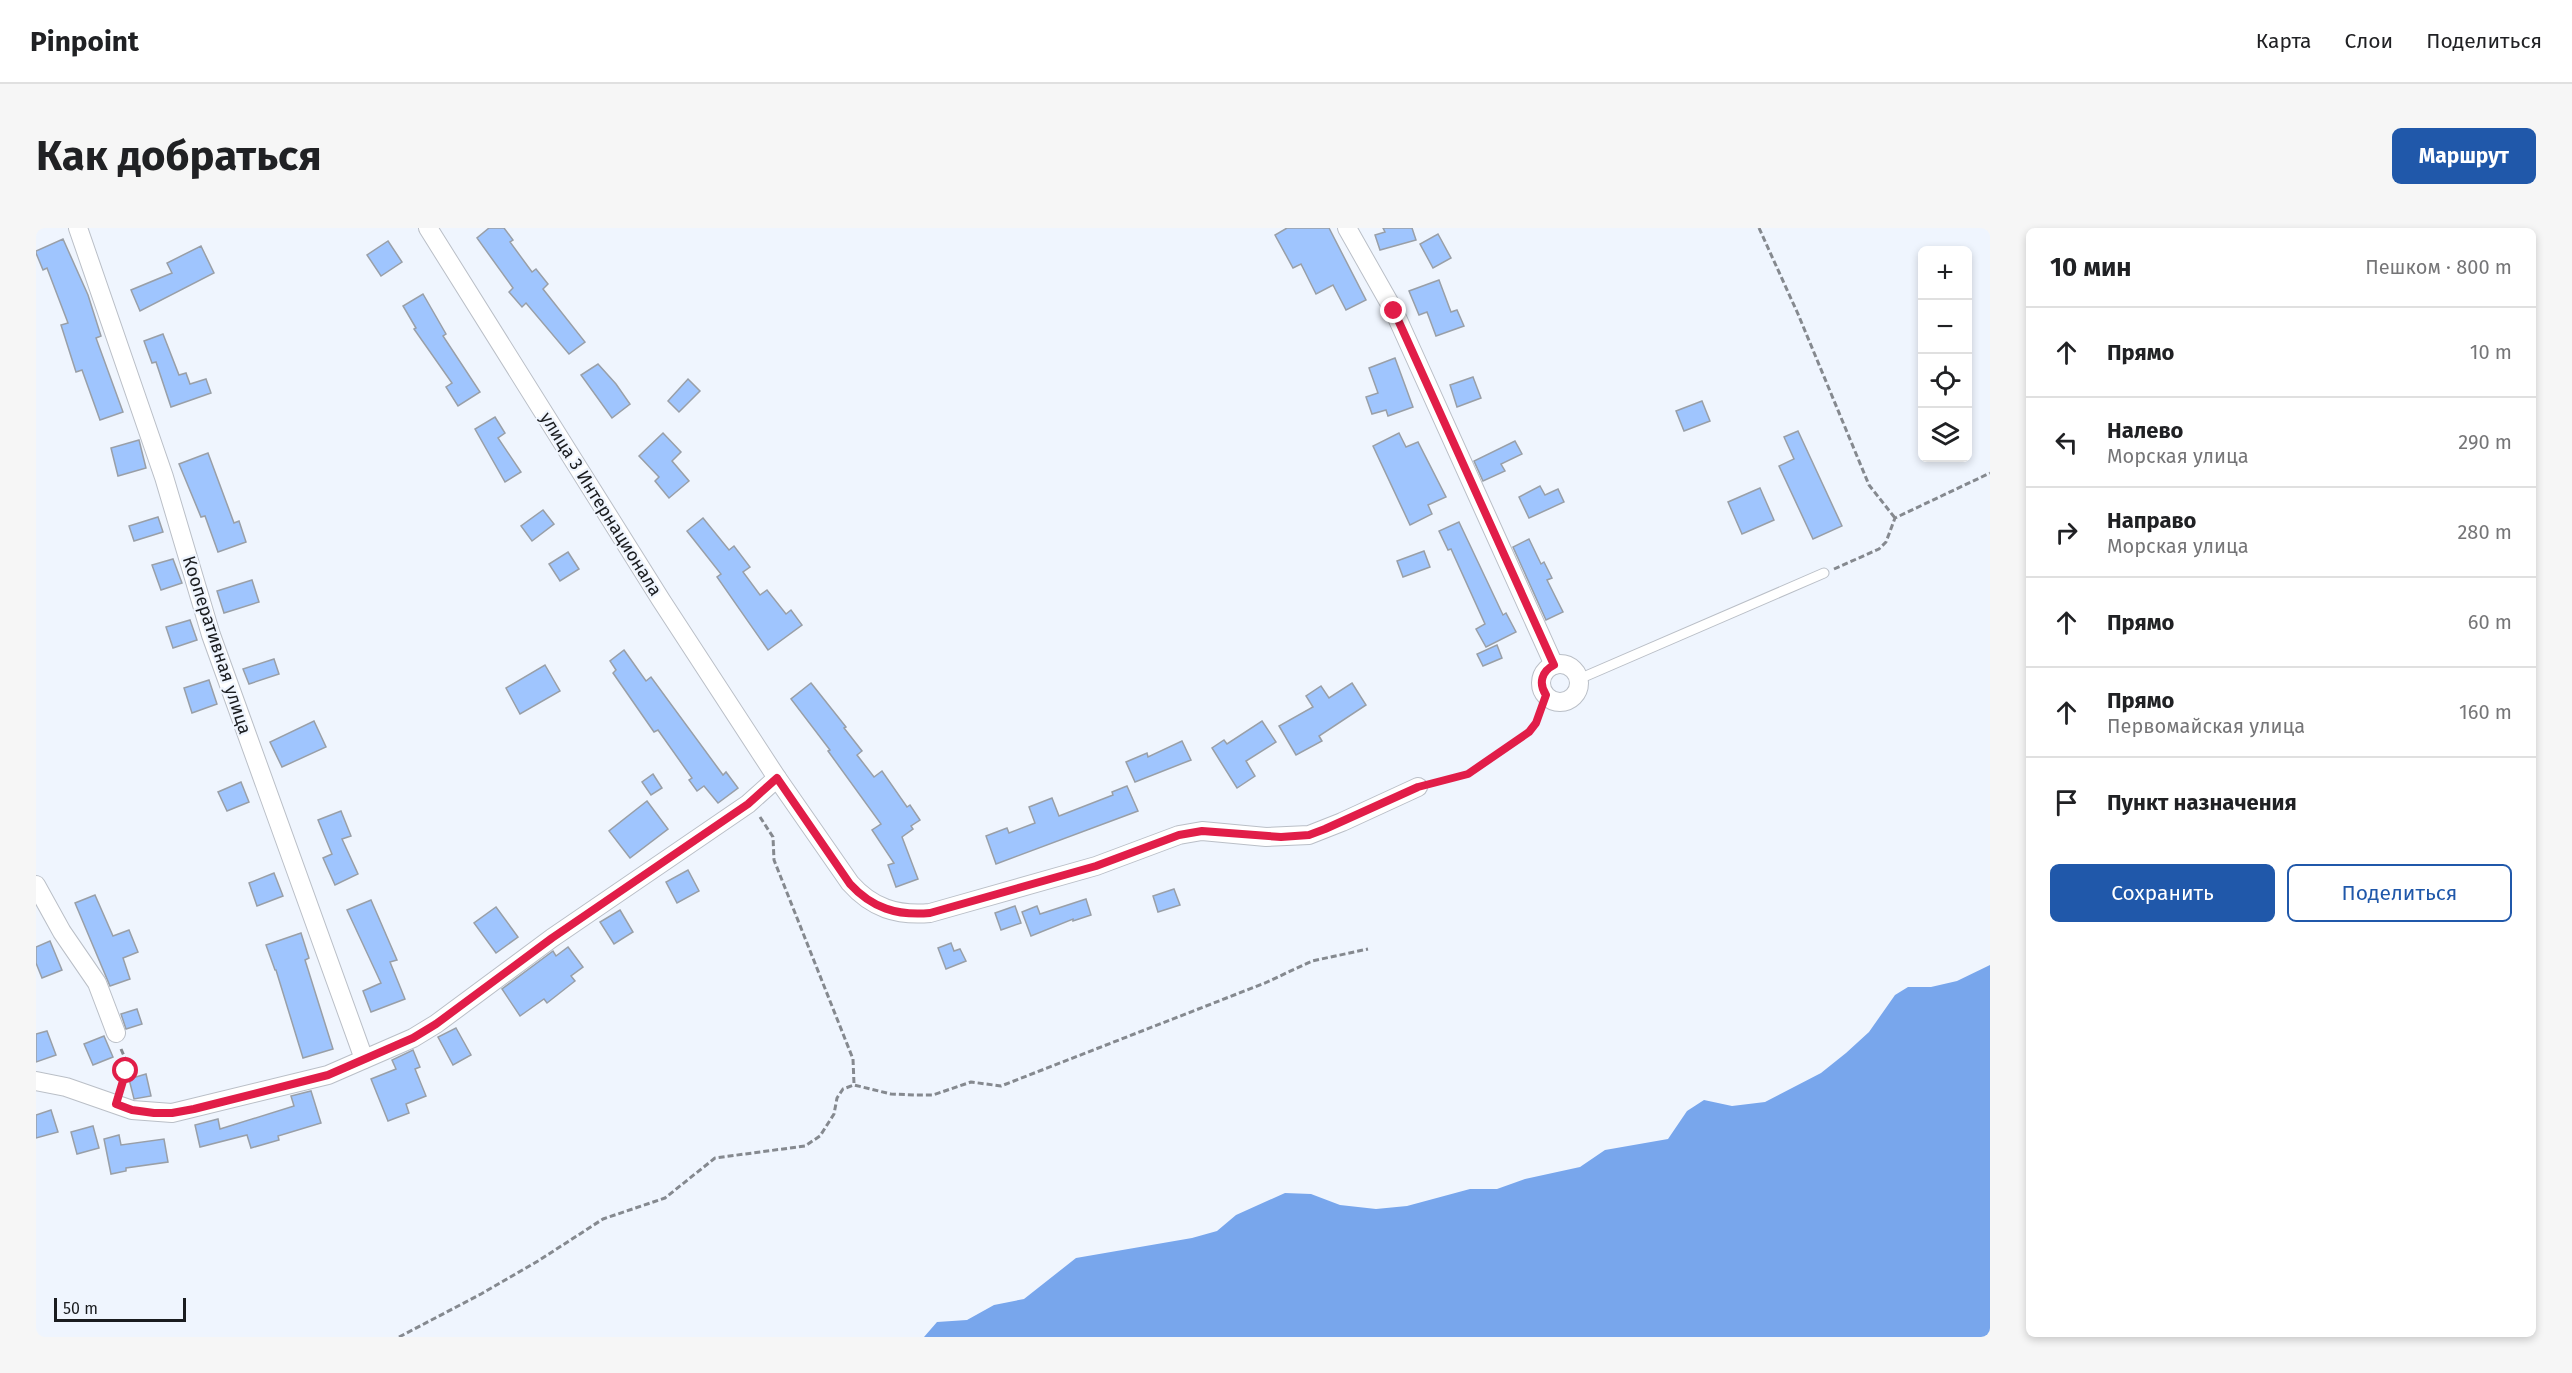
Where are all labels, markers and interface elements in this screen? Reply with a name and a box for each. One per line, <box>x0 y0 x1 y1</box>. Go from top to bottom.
text: Pinpoint <box>30 25 139 58</box>
text: Карта <box>2256 28 2312 54</box>
text: Слои <box>2345 28 2393 54</box>
text: Поделиться <box>2426 28 2542 54</box>
button: Маршрут <box>2392 128 2536 184</box>
text: Как добраться <box>36 131 322 181</box>
map controls <box>1918 246 1972 462</box>
button: + <box>1918 246 1972 300</box>
text: 10 мин <box>2050 252 2132 283</box>
text: Пешком · 800 m <box>2365 255 2512 279</box>
route end <box>1380 297 1406 323</box>
button: − <box>1918 300 1972 354</box>
icon: ahead <box>2050 336 2083 369</box>
text: Прямо <box>2107 339 2174 366</box>
text: 10 m <box>2470 340 2512 364</box>
button: locate <box>1918 354 1972 408</box>
street label: улица 3 Интернационала <box>535 408 667 600</box>
button: layers <box>1918 408 1972 462</box>
text: Налево <box>2107 417 2183 444</box>
icon: left <box>2050 426 2083 459</box>
text: 290 m <box>2458 430 2512 454</box>
text: Морская улица <box>2107 444 2249 468</box>
text: Направо <box>2107 507 2196 534</box>
icon: right <box>2050 516 2083 549</box>
text: 280 m <box>2457 520 2512 544</box>
text: Морская улица <box>2107 534 2249 558</box>
street label: Кооперативная улица <box>178 553 256 737</box>
icon: ahead <box>2050 606 2083 639</box>
text: Прямо <box>2107 609 2174 636</box>
text: 60 m <box>2468 610 2512 634</box>
text: Прямо <box>2107 687 2174 714</box>
icon: ahead <box>2050 696 2083 729</box>
text: 160 m <box>2459 700 2512 724</box>
text: Первомайская улица <box>2107 714 2305 738</box>
icon: arrive <box>2050 786 2083 819</box>
text: Пункт назначения <box>2107 789 2297 816</box>
button: Сохранить <box>2050 864 2275 922</box>
button: Поделиться <box>2287 864 2512 922</box>
route start <box>112 1057 138 1083</box>
scale bar <box>54 1295 186 1322</box>
text: 50 m <box>63 1299 98 1318</box>

